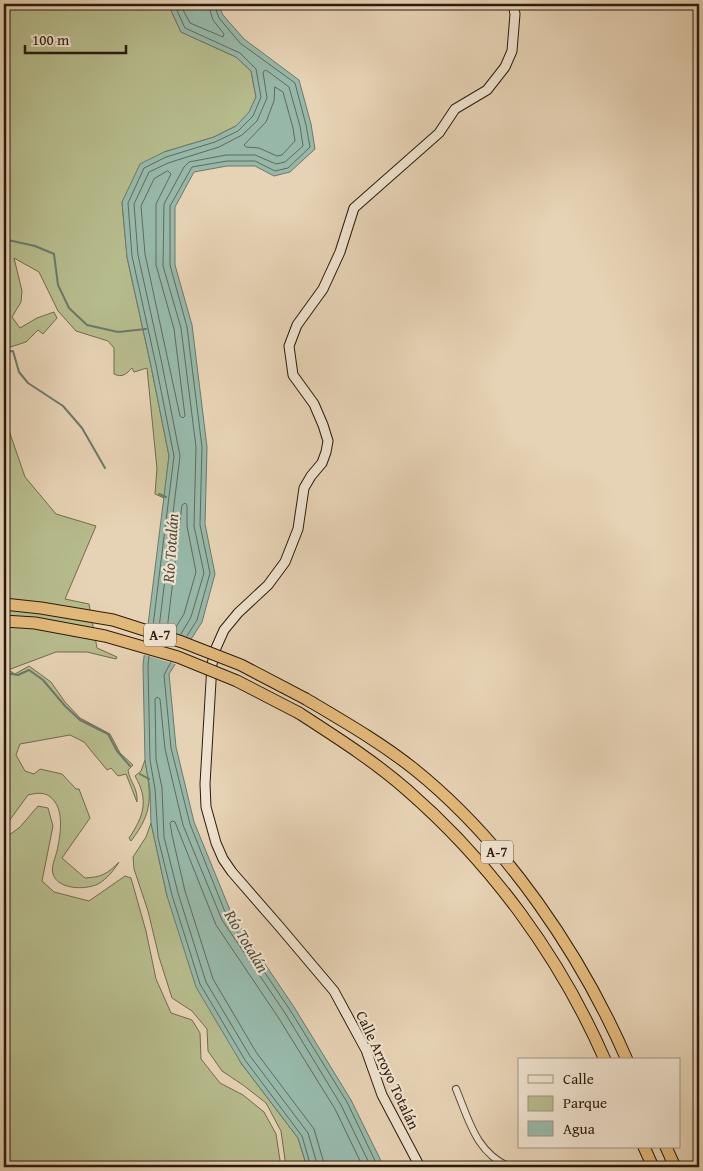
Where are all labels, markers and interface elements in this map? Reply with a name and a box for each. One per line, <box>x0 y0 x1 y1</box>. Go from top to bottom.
scale bar <box>25 22 126 54</box>
text: 100 m <box>32 29 70 50</box>
water label: Río Totalán <box>156 513 184 584</box>
road number: A-7 <box>144 624 176 646</box>
road number: A-7 <box>481 840 513 864</box>
water label: Río Totalán <box>218 904 275 977</box>
street label: Calle Arroyo Totalán <box>351 1007 425 1133</box>
legend <box>518 1058 680 1148</box>
text: Calle <box>563 1068 594 1089</box>
text: Parque <box>563 1092 607 1113</box>
text: Agua <box>563 1118 595 1139</box>

